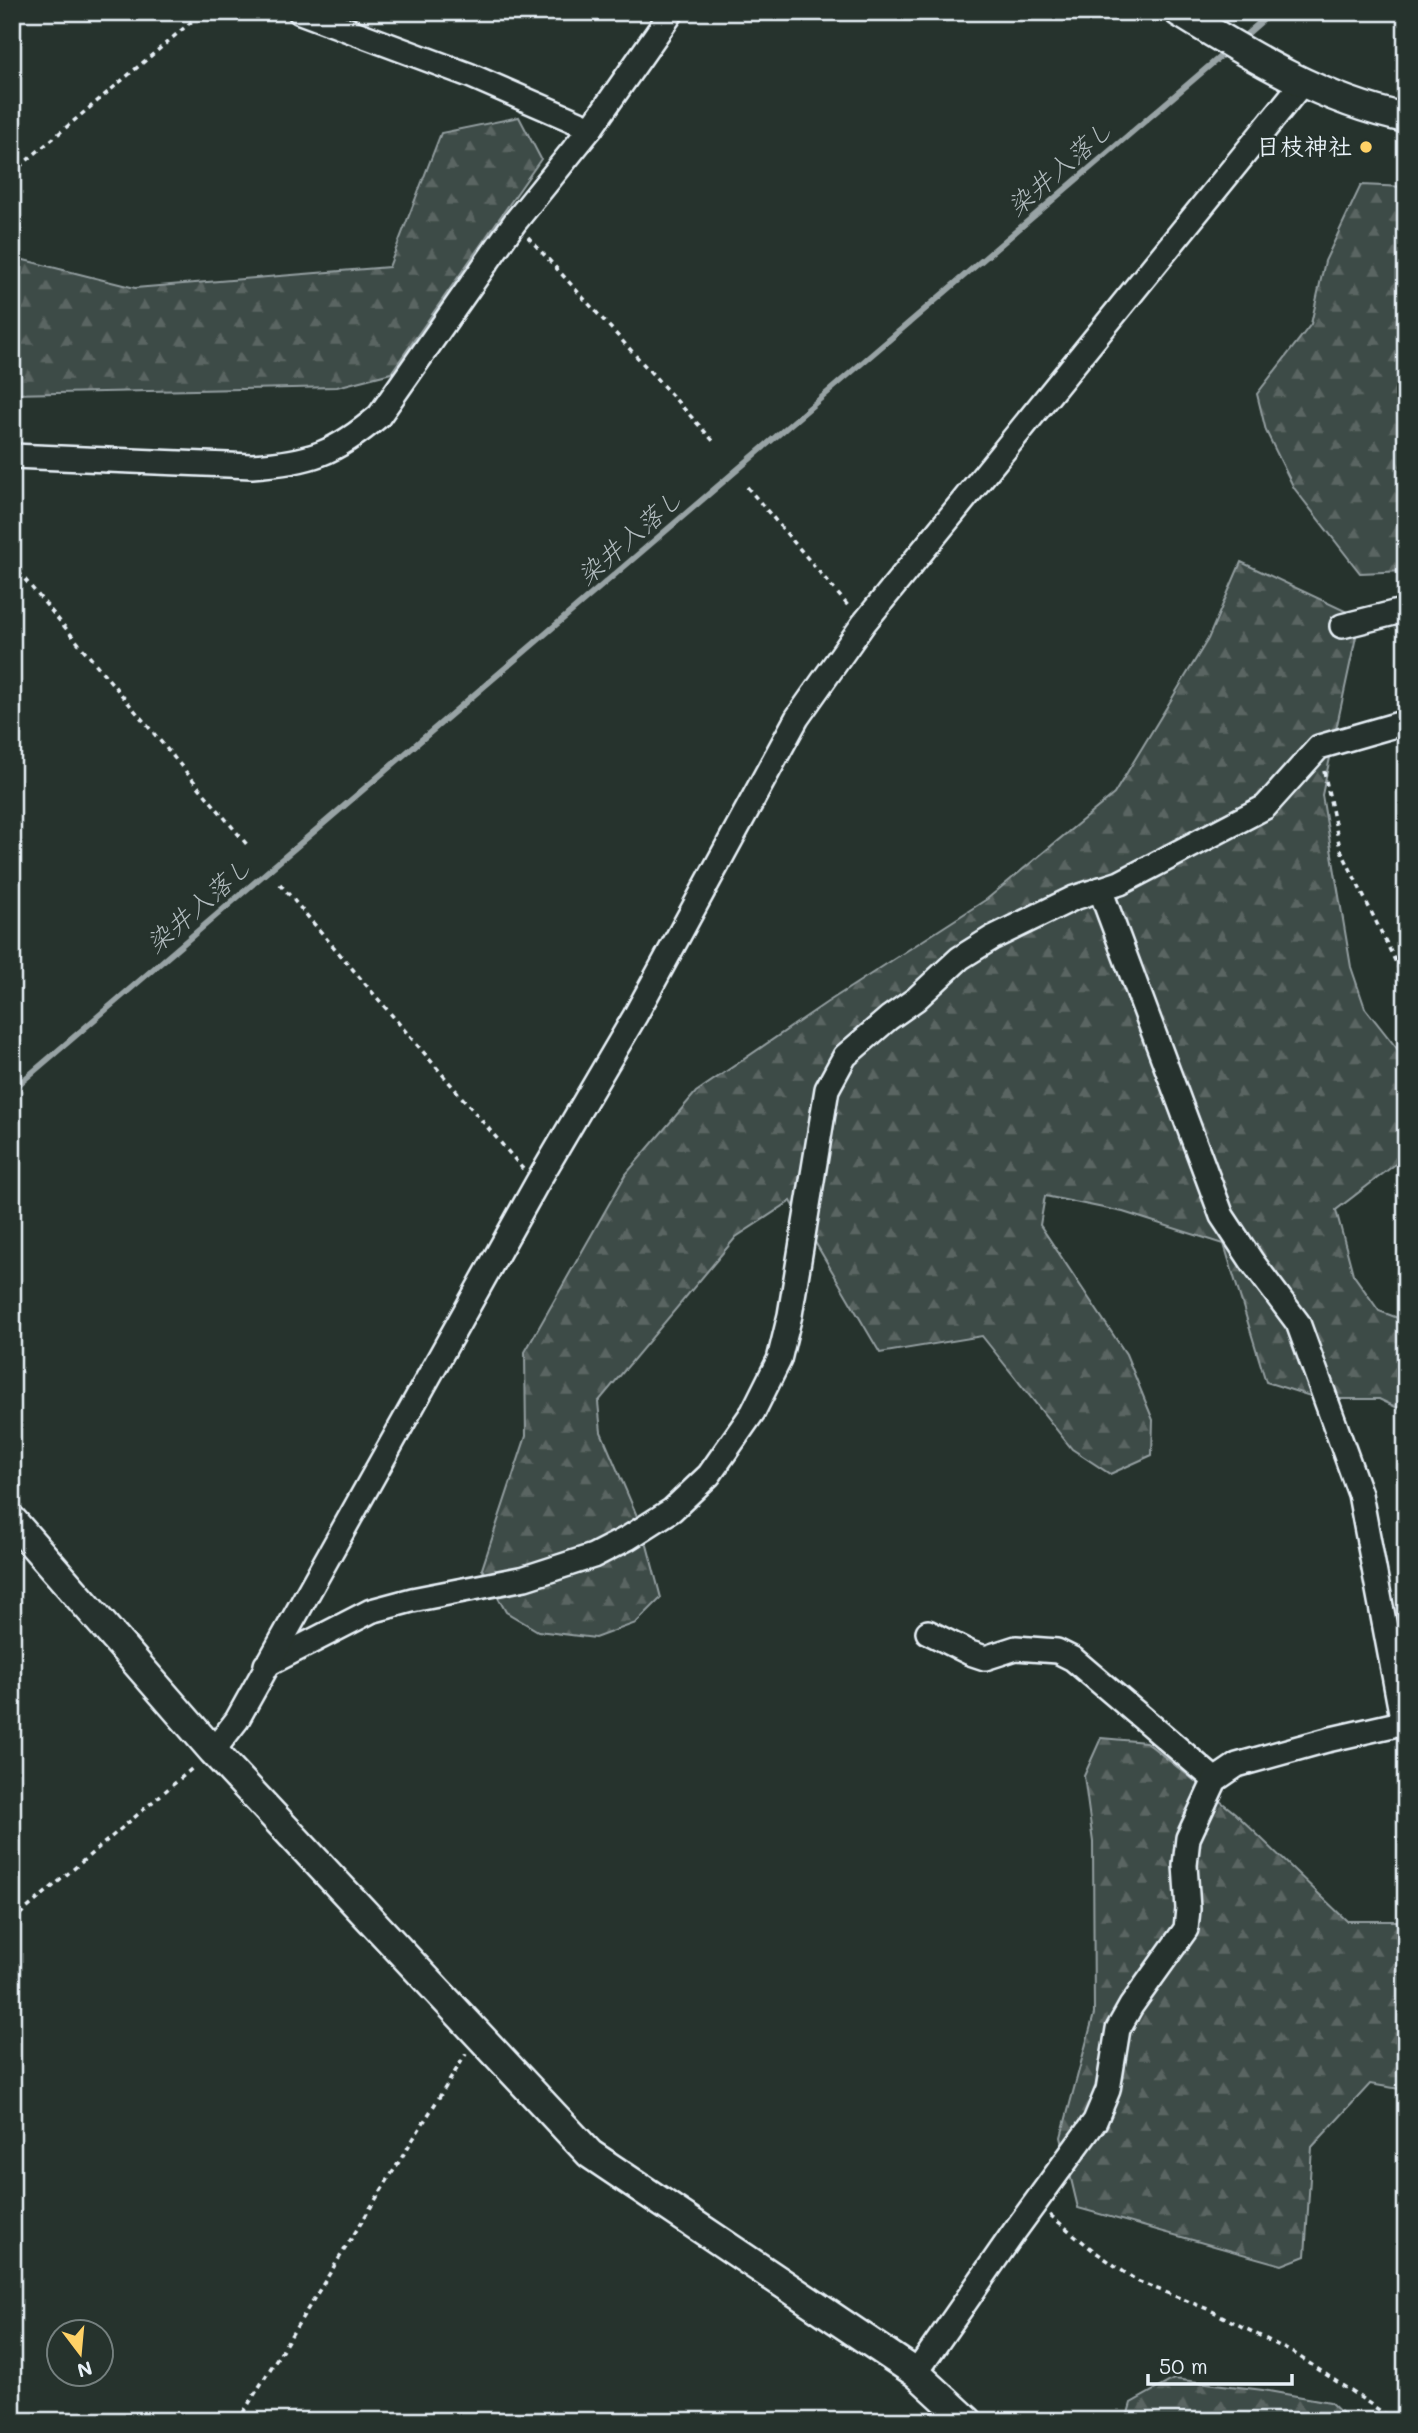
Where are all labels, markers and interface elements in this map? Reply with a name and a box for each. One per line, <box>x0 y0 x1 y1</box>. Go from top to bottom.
water label: 染井入落し <box>999 112 1120 223</box>
place label: 日枝神社 <box>1256 130 1352 161</box>
marker: 日枝神社 <box>1358 139 1374 155</box>
water label: 染井入落し <box>569 481 690 592</box>
water label: 染井入落し <box>138 849 259 960</box>
north arrow <box>46 2318 116 2388</box>
scale bar <box>1148 2342 1292 2386</box>
text: 50 m <box>1159 2352 1208 2379</box>
text: N <box>74 2356 95 2384</box>

